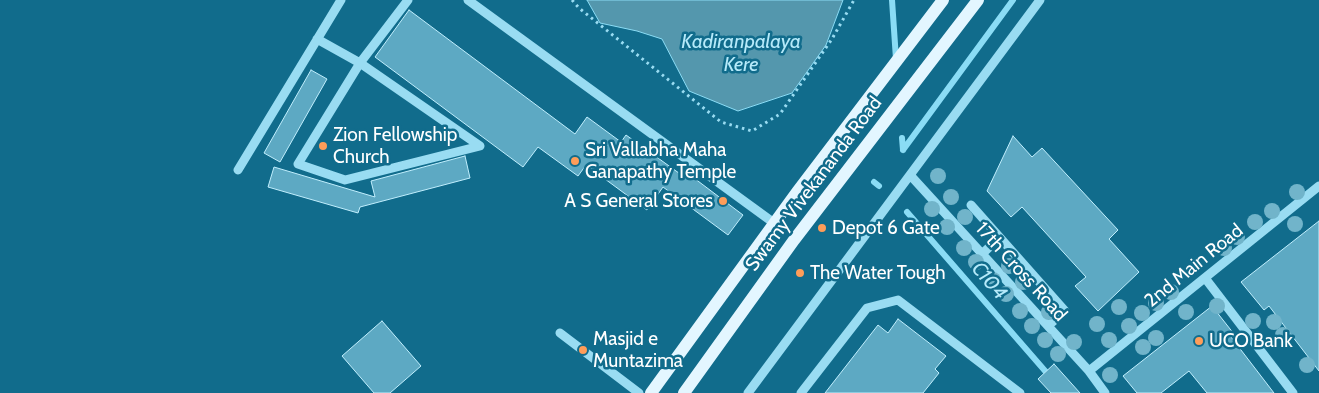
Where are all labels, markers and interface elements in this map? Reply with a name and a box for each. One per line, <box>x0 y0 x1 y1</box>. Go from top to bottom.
water label: Kadiranpalaya Kere <box>681 30 801 77</box>
street label: Swamy Vivekananda Road <box>741 92 887 276</box>
place label: Zion Fellowship Church <box>333 124 457 168</box>
place label: Sri Vallabha Maha Ganapathy Temple <box>585 139 736 183</box>
marker: Zion Fellowship Church <box>317 140 329 152</box>
marker: Sri Vallabha Maha Ganapathy Temple <box>569 155 581 167</box>
place label: A S General Stores <box>564 190 713 212</box>
marker: A S General Stores <box>717 195 729 207</box>
place label: Depot 6 Gate <box>832 217 940 239</box>
street label: 17th Cross Road <box>970 218 1072 326</box>
street label: 2nd Main Road <box>1140 219 1248 313</box>
marker: Depot 6 Gate <box>816 222 828 234</box>
water label: C104 <box>966 257 1012 305</box>
place label: The Water Tough <box>810 262 946 284</box>
marker: The Water Tough <box>794 267 806 279</box>
place label: Masjid e Muntazima <box>593 328 683 372</box>
place label: UCO Bank <box>1209 330 1293 352</box>
marker: UCO Bank <box>1193 335 1205 347</box>
marker: Masjid e Muntazima <box>577 344 589 356</box>

